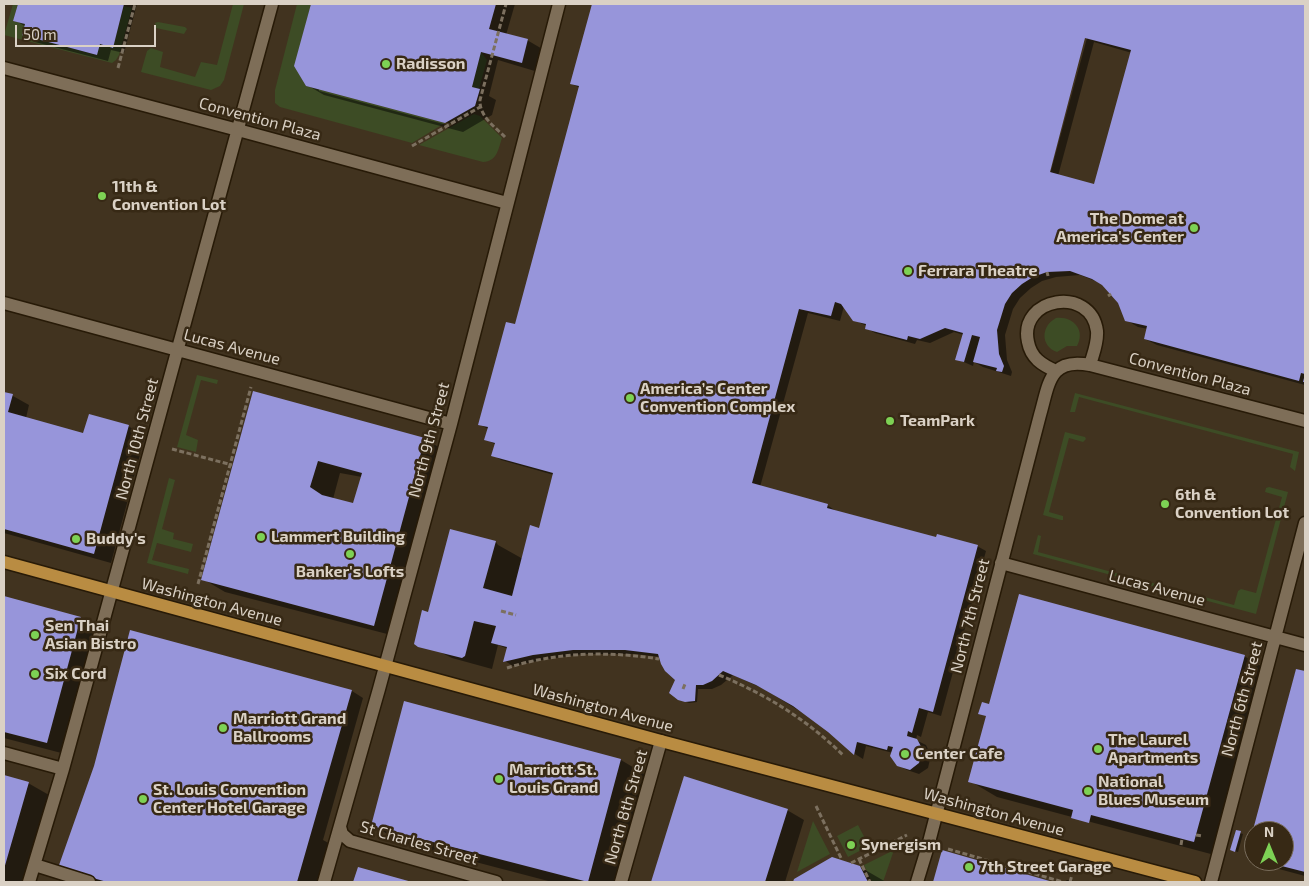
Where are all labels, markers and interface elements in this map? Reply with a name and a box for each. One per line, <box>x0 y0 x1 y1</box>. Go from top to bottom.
scale bar <box>18 15 159 47</box>
text: 50 m <box>23 25 57 43</box>
place label: Radisson <box>396 54 465 74</box>
marker: Radisson <box>380 58 392 70</box>
street label: Convention Plaza <box>197 93 323 145</box>
place label: 11th & Convention Lot <box>112 177 226 215</box>
marker: 11th & Convention Lot <box>96 190 108 202</box>
place label: The Dome at America's Center <box>1056 209 1184 247</box>
marker: The Dome at America's Center <box>1188 222 1200 234</box>
place label: Ferrara Theatre <box>918 261 1037 281</box>
marker: Ferrara Theatre <box>902 265 914 277</box>
street label: Lucas Avenue <box>182 325 282 369</box>
street label: Convention Plaza <box>1127 348 1253 400</box>
street label: North 10th Street <box>112 376 162 502</box>
place label: America’s Center Convention Complex <box>640 379 795 417</box>
street label: North 9th Street <box>404 380 454 500</box>
marker: America’s Center Convention Complex <box>624 392 636 404</box>
place label: TeamPark <box>900 411 975 431</box>
marker: TeamPark <box>884 415 896 427</box>
place label: 6th & Convention Lot <box>1175 485 1289 523</box>
marker: 6th & Convention Lot <box>1159 498 1171 510</box>
place label: Lammert Building <box>271 527 405 547</box>
place label: Buddy's <box>86 529 146 549</box>
marker: Lammert Building <box>255 531 267 543</box>
marker: Buddy's <box>70 533 82 545</box>
marker: Banker's Lofts <box>344 548 356 560</box>
street label: North 7th Street <box>946 557 994 675</box>
place label: Banker's Lofts <box>296 562 404 582</box>
street label: Lucas Avenue <box>1107 566 1207 610</box>
street label: Washington Avenue <box>139 574 285 630</box>
place label: Sen Thai Asian Bistro <box>45 616 136 654</box>
marker: Sen Thai Asian Bistro <box>29 629 41 641</box>
street label: North 6th Street <box>1217 639 1267 759</box>
place label: Six Cord <box>45 664 106 684</box>
marker: Six Cord <box>29 668 41 680</box>
street label: Washington Avenue <box>530 680 676 736</box>
place label: Marriott Grand Ballrooms <box>233 709 346 747</box>
marker: Marriott Grand Ballrooms <box>217 722 229 734</box>
place label: The Laurel Apartments <box>1108 730 1198 768</box>
marker: The Laurel Apartments <box>1092 743 1104 755</box>
place label: Center Cafe <box>915 744 1003 764</box>
street label: North 8th Street <box>600 747 652 867</box>
marker: Center Cafe <box>899 748 911 760</box>
place label: Marriott St. Louis Grand <box>509 760 598 798</box>
place label: National Blues Museum <box>1098 772 1209 810</box>
marker: Marriott St. Louis Grand <box>493 773 505 785</box>
place label: St. Louis Convention Center Hotel Garage <box>153 780 306 818</box>
street label: Washington Avenue <box>921 784 1067 840</box>
marker: National Blues Museum <box>1082 785 1094 797</box>
marker: St. Louis Convention Center Hotel Garage <box>137 793 149 805</box>
street label: St Charles Street <box>358 817 480 869</box>
north arrow <box>1244 821 1294 871</box>
text: N <box>1264 823 1274 840</box>
place label: Synergism <box>861 835 941 855</box>
marker: Synergism <box>845 839 857 851</box>
place label: 7th Street Garage <box>979 857 1111 877</box>
marker: 7th Street Garage <box>963 861 975 873</box>

